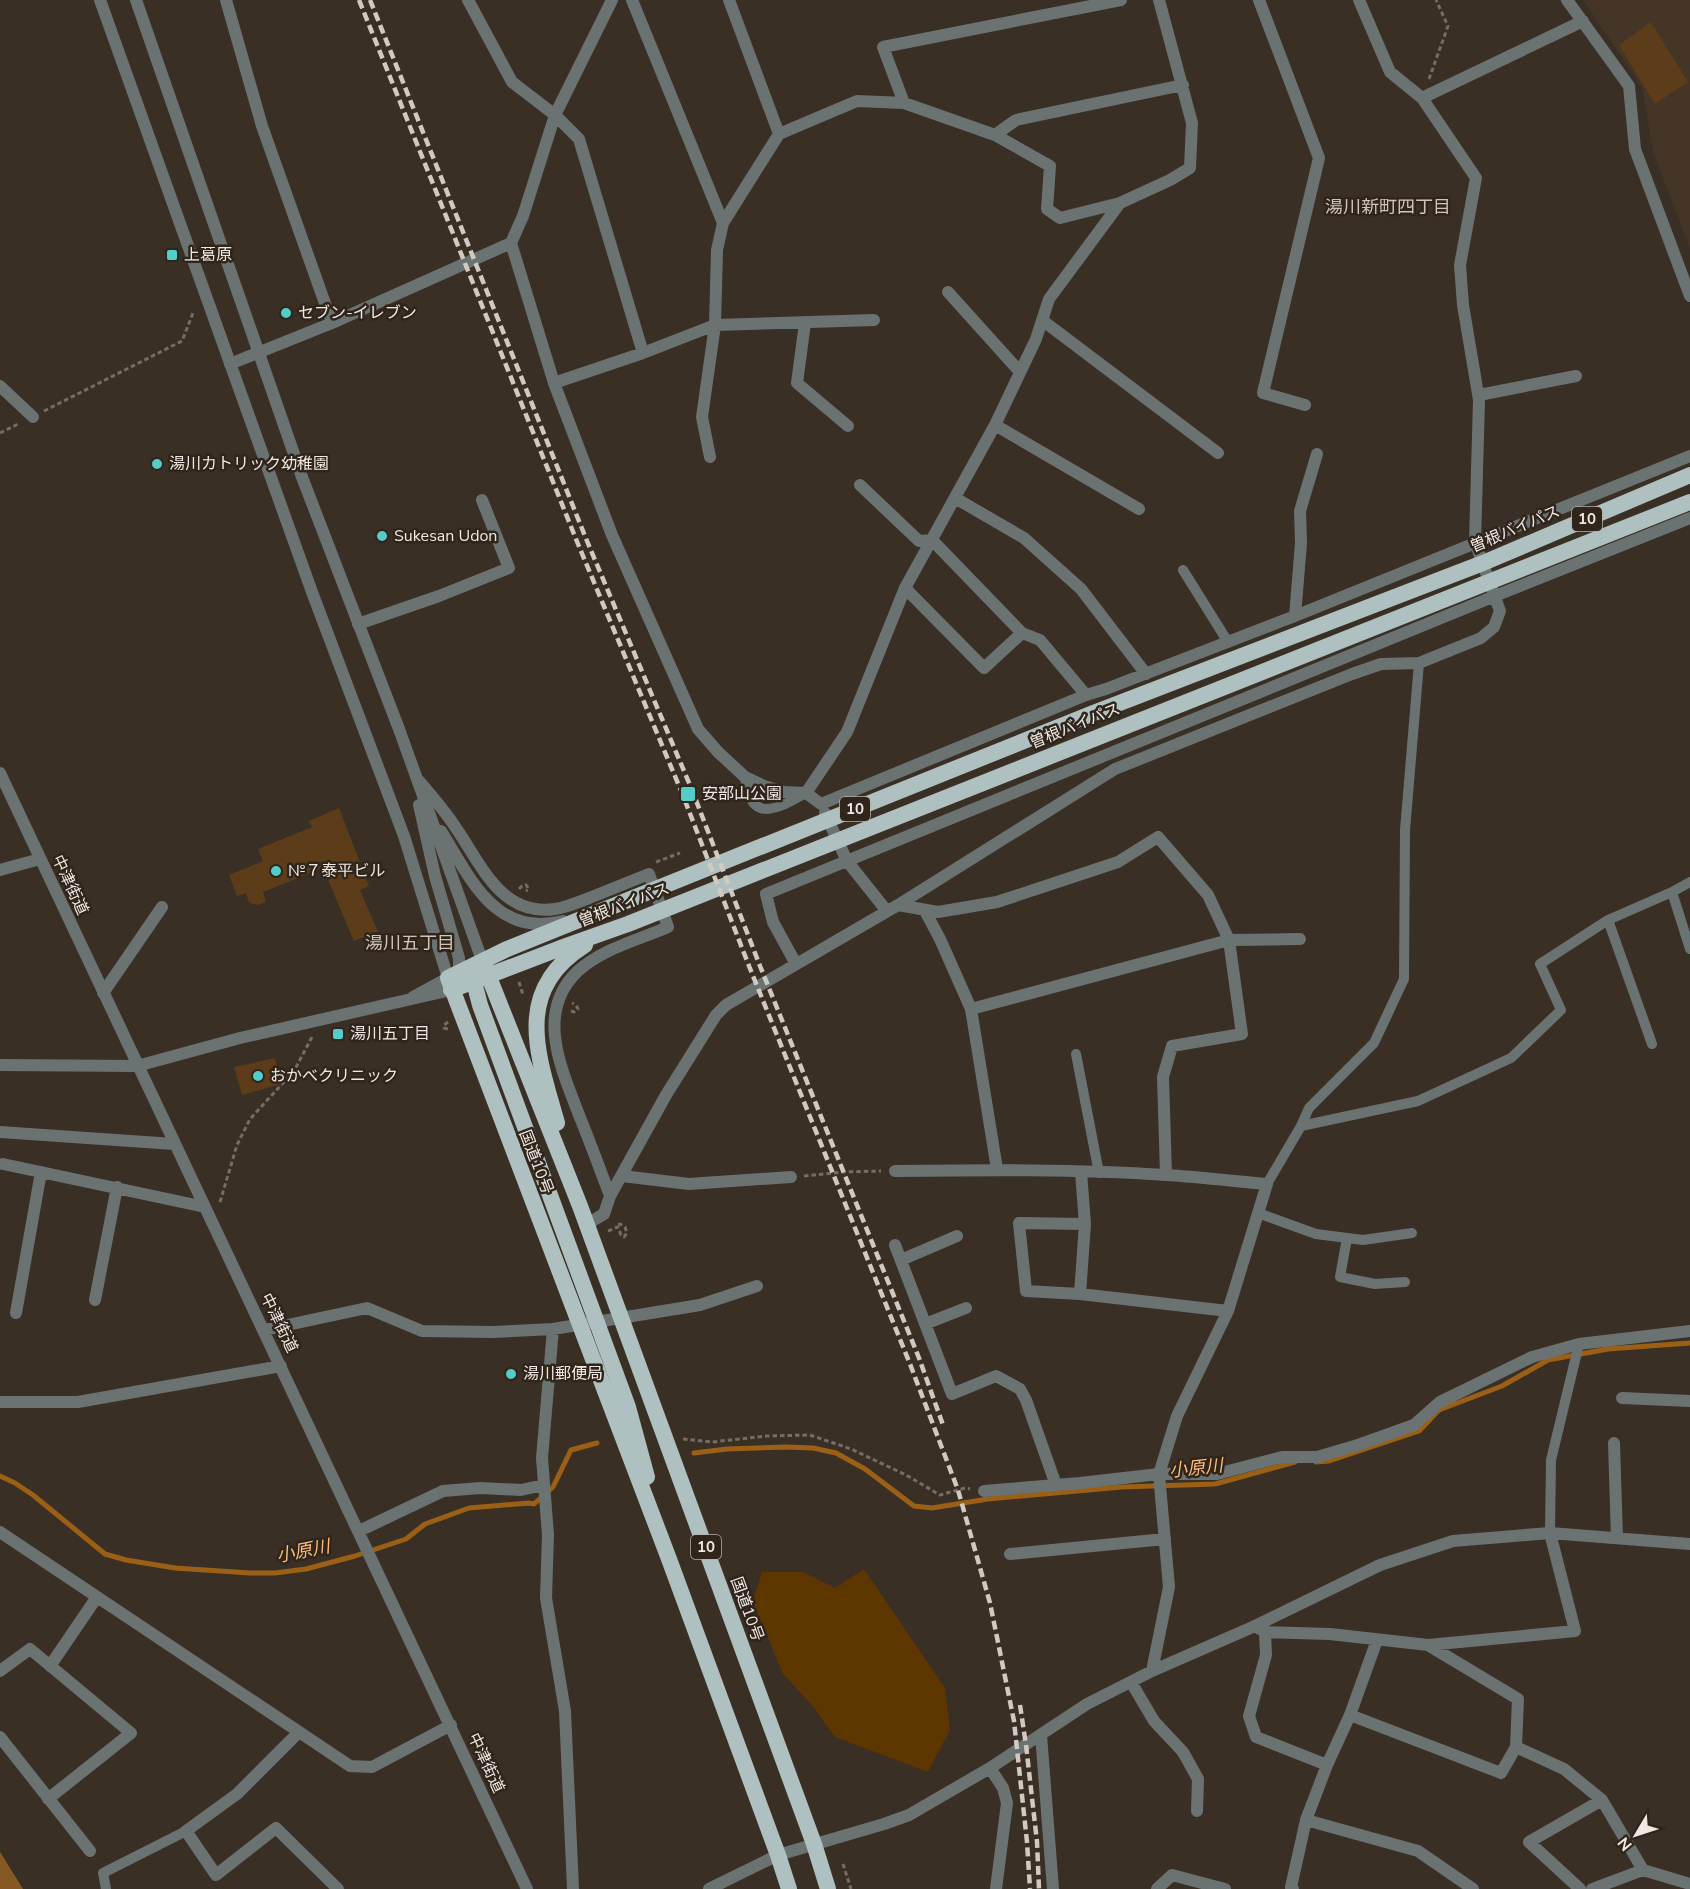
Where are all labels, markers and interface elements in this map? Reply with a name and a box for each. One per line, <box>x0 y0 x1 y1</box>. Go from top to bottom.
district label: 湯川新町四丁目 <box>1325 195 1451 219</box>
place label: 上葛原 <box>184 244 232 266</box>
marker: 上葛原 <box>165 248 179 262</box>
place label: セブン-イレブン <box>298 302 417 324</box>
marker: セブン-イレブン <box>279 306 293 320</box>
place label: 湯川カトリック幼稚園 <box>169 453 329 475</box>
marker: 湯川カトリック幼稚園 <box>150 457 164 471</box>
street label: 曽根バイパス <box>1467 500 1563 558</box>
road number: 10 <box>1572 507 1602 531</box>
place label: Sukesan Udon <box>394 525 497 547</box>
marker: Sukesan Udon <box>375 529 389 543</box>
street label: 曽根バイパス <box>1027 698 1123 754</box>
place label: 安部山公園 <box>702 783 782 805</box>
marker: 安部山公園 <box>679 785 697 803</box>
road number: 10 <box>840 797 870 821</box>
street label: 中津街道 <box>47 851 93 919</box>
place label: №７泰平ビル <box>288 860 385 882</box>
marker: №７泰平ビル <box>269 864 283 878</box>
street label: 曽根バイパス <box>575 878 673 932</box>
district label: 湯川五丁目 <box>365 931 455 955</box>
place label: 湯川五丁目 <box>350 1023 430 1045</box>
marker: 湯川五丁目 <box>331 1027 345 1041</box>
place label: おかべクリニック <box>270 1065 398 1087</box>
marker: おかべクリニック <box>251 1069 265 1083</box>
street label: 国道10号 <box>514 1127 558 1197</box>
street label: 中津街道 <box>255 1289 303 1357</box>
place label: 湯川郵便局 <box>523 1363 603 1385</box>
marker: 湯川郵便局 <box>504 1367 518 1381</box>
water label: 小原川 <box>1168 1453 1226 1483</box>
water label: 小原川 <box>274 1534 334 1568</box>
road number: 10 <box>691 1535 721 1559</box>
street label: 国道10号 <box>725 1574 769 1644</box>
street label: 中津街道 <box>463 1729 509 1797</box>
north arrow <box>1606 1805 1666 1865</box>
text: N <box>1613 1832 1637 1855</box>

